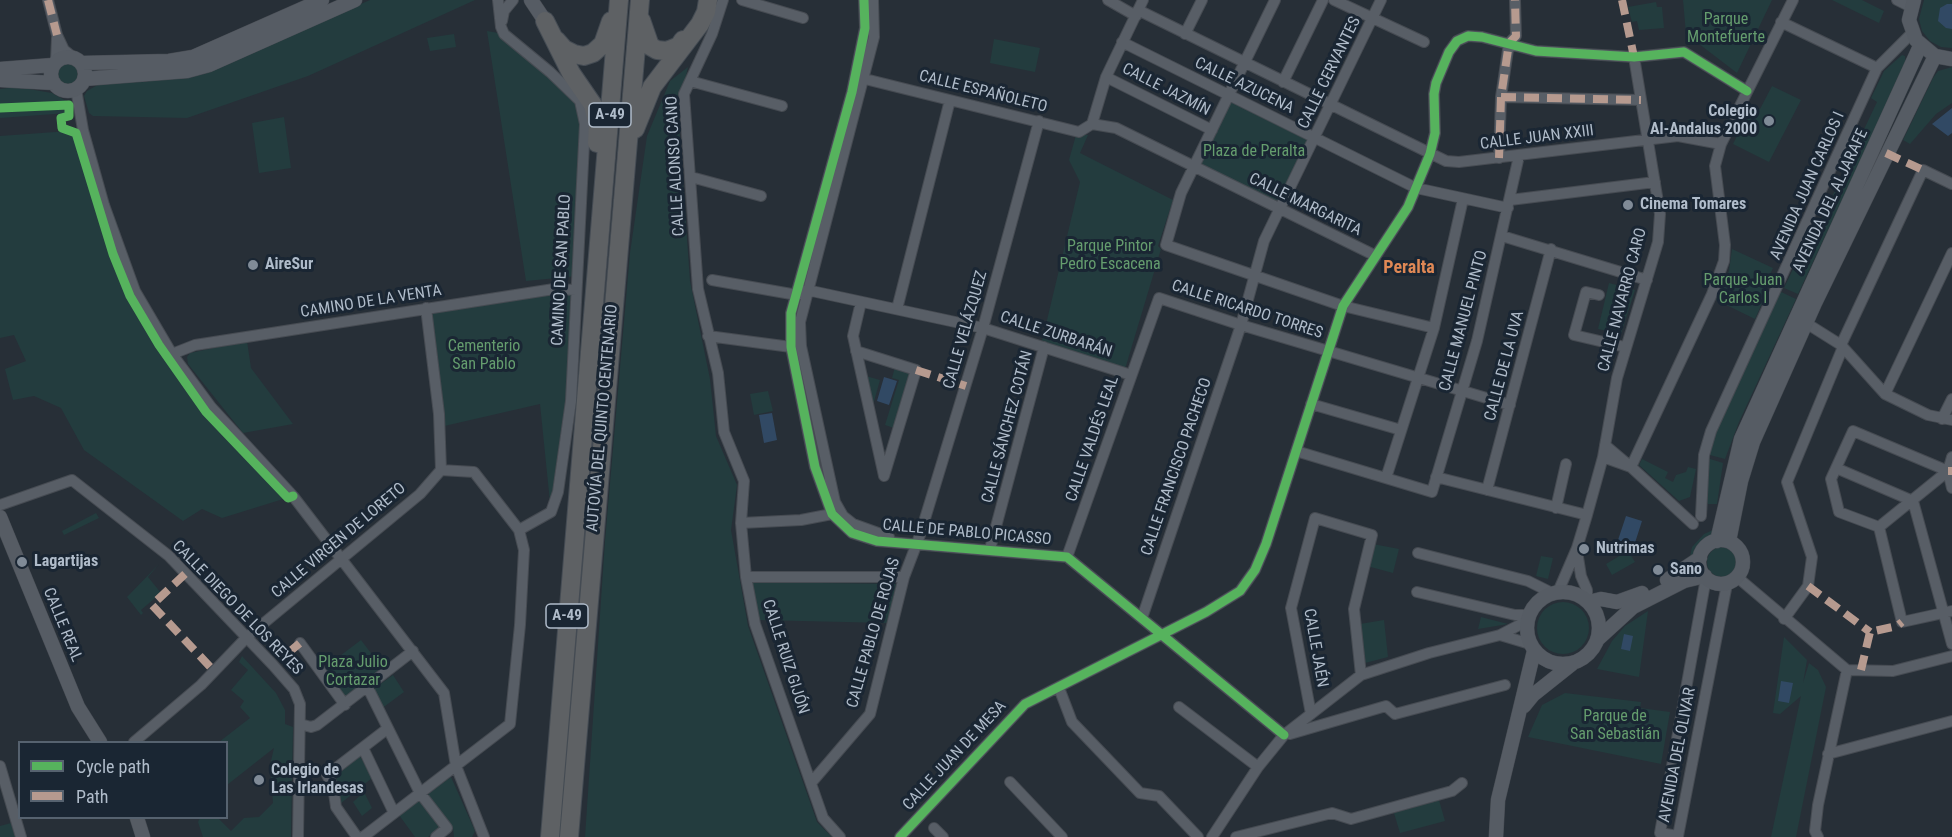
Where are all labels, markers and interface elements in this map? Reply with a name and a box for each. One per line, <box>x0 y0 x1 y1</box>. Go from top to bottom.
park label: Parque Montefuerte <box>1687 10 1765 48</box>
street label: CALLE CERVANTES <box>1295 14 1365 132</box>
street label: CALLE AZUCENA <box>1191 54 1297 118</box>
street label: CALLE JAZMÍN <box>1119 60 1213 120</box>
street label: CALLE ESPAÑOLETO <box>917 67 1049 117</box>
street label: CALLE ALONSO CANO <box>663 95 689 237</box>
place label: Colegio Al-Andalus 2000 <box>1650 102 1757 140</box>
road number: A-49 <box>589 103 631 127</box>
street label: AVENIDA JUAN CARLOS I <box>1767 109 1849 263</box>
marker: Colegio Al-Andalus 2000 <box>1762 114 1776 128</box>
street label: CALLE JUAN XXIII <box>1479 122 1595 154</box>
street label: AVENIDA DEL ALJARAFE <box>1789 126 1873 276</box>
park label: Plaza de Peralta <box>1203 142 1305 162</box>
street label: CALLE MARGARITA <box>1246 169 1364 241</box>
street label: CAMINO DE SAN PABLO <box>548 194 576 346</box>
place label: Cinema Tomares <box>1640 195 1746 215</box>
marker: Cinema Tomares <box>1621 198 1635 212</box>
street label: CALLE NAVARRO CARO <box>1595 226 1651 374</box>
park label: Parque Pintor Pedro Escacena <box>1059 237 1161 275</box>
street label: CALLE MANUEL PINTO <box>1436 248 1492 394</box>
place label: AireSur <box>265 255 313 275</box>
district label: Peralta <box>1383 257 1435 279</box>
marker: AireSur <box>246 258 260 272</box>
street label: CALLE VELÁZQUEZ <box>940 269 992 391</box>
park label: Parque Juan Carlos I <box>1704 271 1782 309</box>
street label: CALLE RICARDO TORRES <box>1169 276 1325 344</box>
street label: CAMINO DE LA VENTA <box>299 281 443 323</box>
street label: AUTOVÍA DEL QUINTO CENTENARIO <box>583 304 623 532</box>
street label: CALLE ZURBARÁN <box>998 308 1114 362</box>
street label: CALLE DE LA UVA <box>1481 309 1529 423</box>
park label: Cementerio San Pablo <box>448 337 520 375</box>
street label: CALLE SÁNCHEZ COTÁN <box>978 349 1038 505</box>
street label: CALLE VALDÉS LEAL <box>1062 374 1124 504</box>
street label: CALLE FRANCISCO PACHECO <box>1138 376 1216 558</box>
street label: CALLE VIRGEN DE LORETO <box>268 479 410 603</box>
street label: CALLE DE PABLO PICASSO <box>882 516 1052 550</box>
street label: CALLE DIEGO DE LOS REYES <box>168 537 306 679</box>
place label: Nutrimas <box>1596 539 1655 559</box>
marker: Nutrimas <box>1577 542 1591 556</box>
place label: Lagartijas <box>34 552 98 572</box>
marker: Lagartijas <box>15 555 29 569</box>
street label: CALLE PABLO DE ROJAS <box>843 556 905 710</box>
place label: Sano <box>1670 560 1702 580</box>
marker: Sano <box>1651 563 1665 577</box>
street label: CALLE REAL <box>38 585 86 665</box>
street label: CALLE RUIZ GIJÓN <box>757 597 813 717</box>
road number: A-49 <box>546 604 588 628</box>
street label: CALLE JAÉN <box>1299 607 1331 689</box>
park label: Plaza Julio Cortazar <box>318 653 388 691</box>
street label: AVENIDA DEL OLIVAR <box>1656 686 1700 824</box>
street label: CALLE JUAN DE MESA <box>899 697 1011 815</box>
park label: Parque de San Sebastián <box>1570 707 1660 745</box>
legend <box>18 741 228 819</box>
text: Cycle path <box>76 756 150 777</box>
place label: Colegio de Las Irlandesas <box>271 761 364 799</box>
marker: Colegio de Las Irlandesas <box>252 773 266 787</box>
text: Path <box>76 786 109 807</box>

